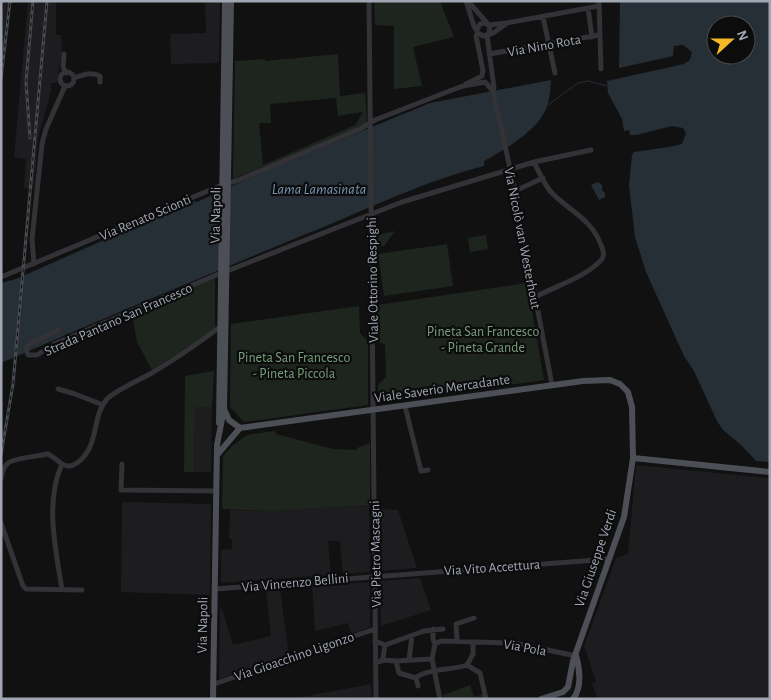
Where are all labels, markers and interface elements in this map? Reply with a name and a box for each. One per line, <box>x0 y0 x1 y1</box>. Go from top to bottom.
north arrow <box>706 15 756 65</box>
text: N <box>734 29 750 43</box>
street label: Via Nino Rota <box>506 33 583 59</box>
street label: Via Nicolò van Westerhout <box>501 166 543 311</box>
water label: Lama Lamasinata <box>272 182 366 197</box>
street label: Via Napoli <box>209 187 223 243</box>
street label: Via Renato Scionti <box>98 192 193 243</box>
street label: Viale Ottorino Respighi <box>365 217 381 343</box>
street label: Strada Pantano San Francesco <box>42 281 195 359</box>
park label: Pineta San Francesco - Pineta Grande <box>427 325 539 355</box>
park label: Pineta San Francesco - Pineta Piccola <box>238 351 350 381</box>
street label: Viale Saverio Mercadante <box>373 373 511 405</box>
street label: Via Pietro Mascagni <box>368 500 384 608</box>
street label: Via Giuseppe Verdi <box>573 508 619 609</box>
street label: Via Vito Accettura <box>443 558 541 578</box>
street label: Via Vincenzo Bellini <box>241 571 349 595</box>
street label: Via Napoli <box>196 597 210 653</box>
street label: Via Gioacchino Ligonzo <box>233 630 356 684</box>
street label: Via Pola <box>502 637 548 659</box>

